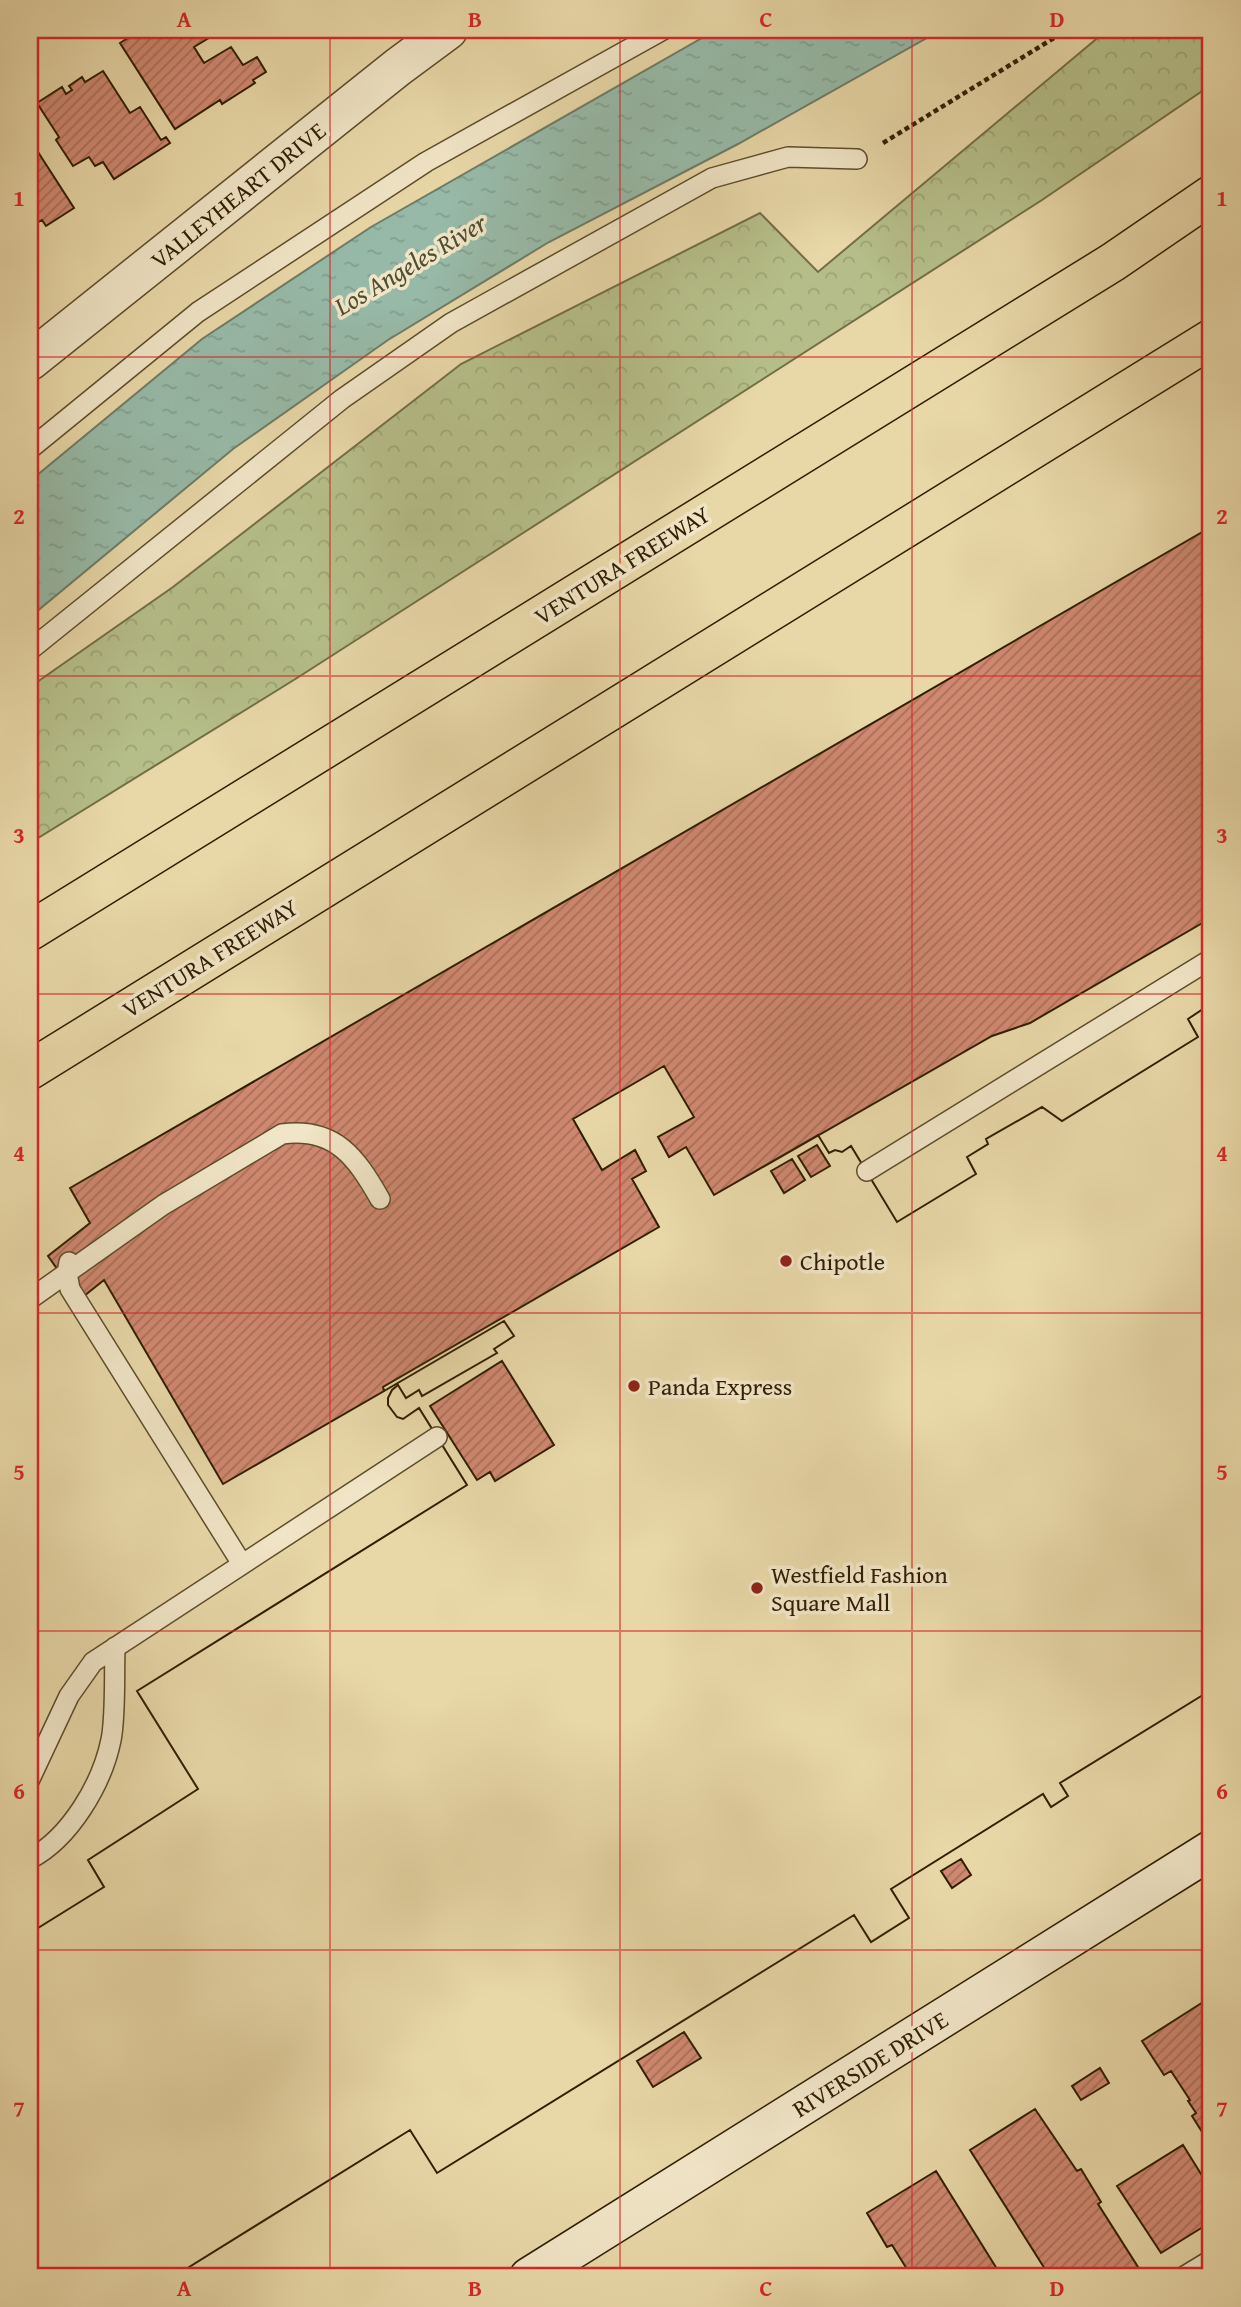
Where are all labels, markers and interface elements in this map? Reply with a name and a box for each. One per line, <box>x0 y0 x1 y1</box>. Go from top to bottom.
text: A <box>177 2 192 35</box>
text: B <box>468 2 482 35</box>
text: C <box>759 2 773 35</box>
text: D <box>1050 2 1065 35</box>
street label: VALLEYHEART DRIVE <box>143 113 333 277</box>
text: 1 <box>13 181 25 214</box>
text: 1 <box>1216 181 1228 214</box>
water label: Los Angeles River <box>326 202 495 325</box>
street label: VENTURA FREEWAY <box>527 497 717 633</box>
text: 2 <box>13 499 25 532</box>
text: 2 <box>1216 499 1228 532</box>
text: 3 <box>13 818 25 851</box>
text: 3 <box>1216 818 1228 851</box>
street label: VENTURA FREEWAY <box>115 890 305 1026</box>
text: 4 <box>13 1136 25 1169</box>
text: 4 <box>1216 1136 1228 1169</box>
place label: Chipotle <box>800 1244 885 1279</box>
marker: Chipotle <box>778 1253 794 1269</box>
place label: Panda Express <box>648 1369 792 1404</box>
marker: Panda Express <box>626 1378 642 1394</box>
text: 5 <box>13 1455 25 1488</box>
text: 5 <box>1216 1455 1228 1488</box>
place label: Westfield Fashion Square Mall <box>771 1557 948 1620</box>
marker: Westfield Fashion Square Mall <box>749 1580 765 1596</box>
text: 6 <box>13 1774 25 1807</box>
text: 6 <box>1216 1774 1228 1807</box>
street label: RIVERSIDE DRIVE <box>785 2002 955 2126</box>
text: 7 <box>13 2092 25 2125</box>
text: 7 <box>1216 2092 1228 2125</box>
text: A <box>177 2271 192 2304</box>
text: B <box>468 2271 482 2304</box>
text: C <box>759 2271 773 2304</box>
text: D <box>1050 2271 1065 2304</box>

